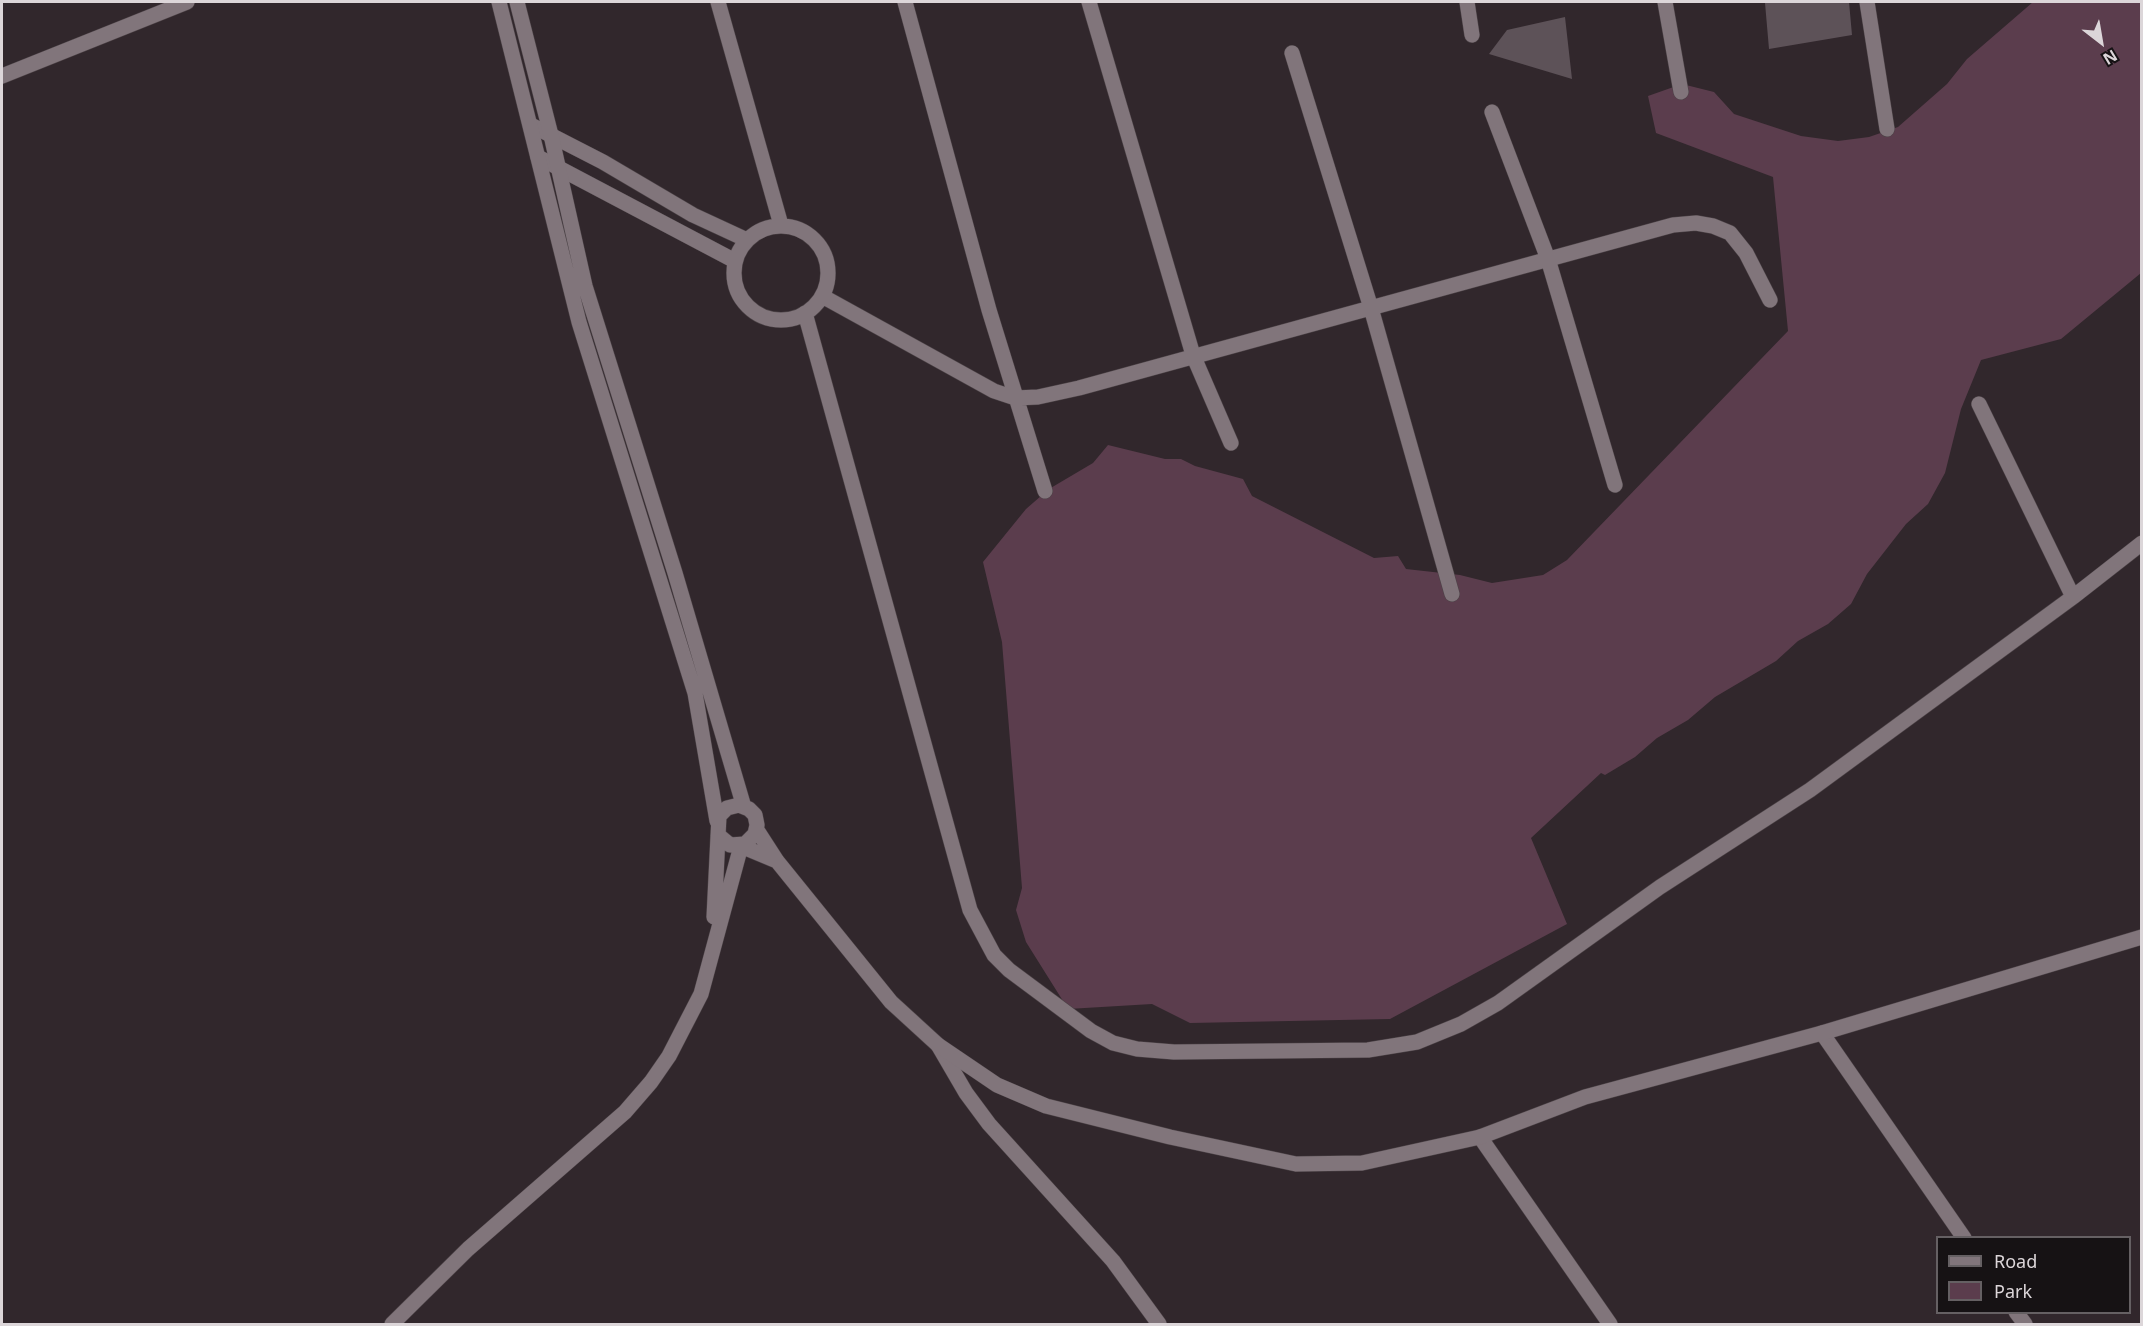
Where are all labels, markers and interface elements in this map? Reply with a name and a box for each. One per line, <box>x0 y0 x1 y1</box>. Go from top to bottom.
north arrow <box>2071 12 2131 72</box>
text: N <box>2099 45 2122 70</box>
legend <box>1936 1236 2131 1314</box>
text: Road <box>1994 1249 2037 1273</box>
text: Park <box>1994 1279 2032 1303</box>

